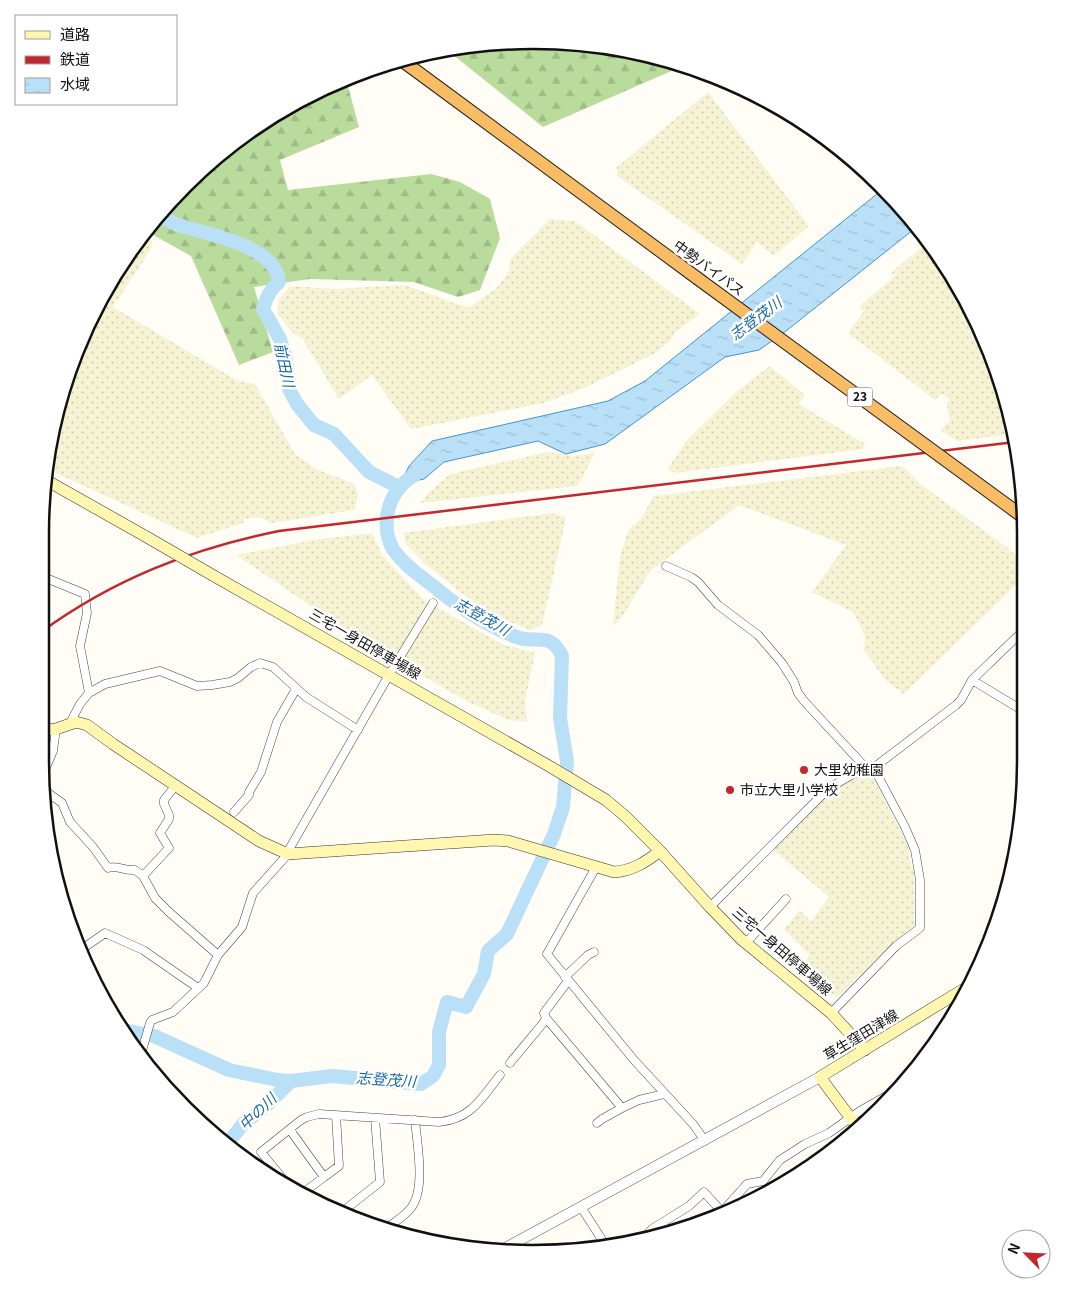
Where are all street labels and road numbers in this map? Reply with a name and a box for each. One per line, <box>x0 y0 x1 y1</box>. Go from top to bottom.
street label: 中勢バイパス <box>670 234 749 300</box>
road number: 23 <box>848 388 872 407</box>
street label: 三宅一身田停車場線 <box>306 603 425 683</box>
street label: 三宅一身田停車場線 <box>729 901 837 999</box>
street label: 草生窪田津線 <box>819 1004 902 1064</box>

